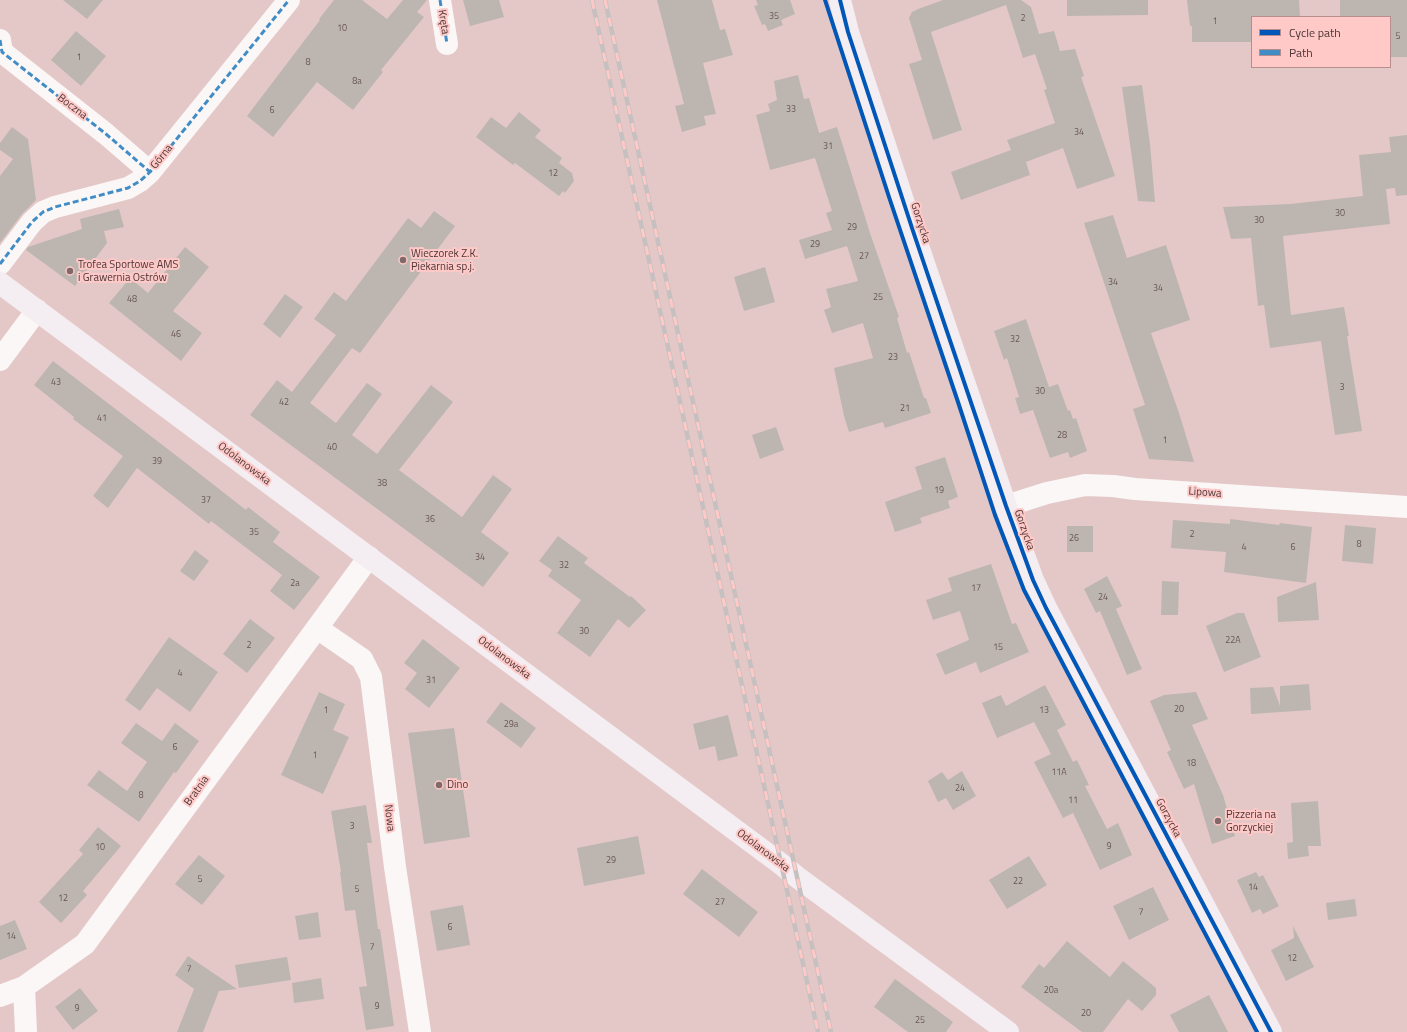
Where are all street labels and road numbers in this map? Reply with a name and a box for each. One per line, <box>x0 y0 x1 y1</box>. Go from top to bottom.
street label: Kręta <box>435 9 451 35</box>
street label: Boczna <box>55 92 89 122</box>
street label: Górna <box>148 142 176 172</box>
street label: Gorzycka <box>907 201 933 245</box>
street label: Odolanowska <box>215 440 273 488</box>
street label: Lipowa <box>1188 485 1222 501</box>
street label: Gorzycka <box>1011 508 1037 552</box>
street label: Odolanowska <box>475 634 533 682</box>
street label: Bratnia <box>182 773 212 809</box>
street label: Gorzycka <box>1152 796 1184 840</box>
street label: Nowa <box>381 804 397 832</box>
street label: Odolanowska <box>734 827 792 875</box>

